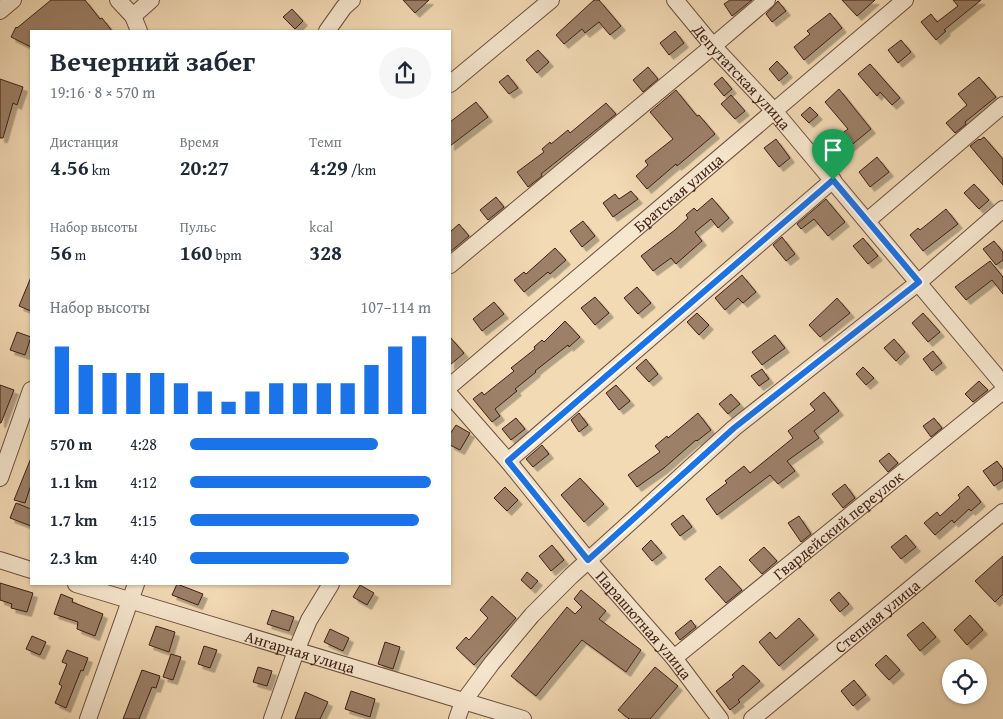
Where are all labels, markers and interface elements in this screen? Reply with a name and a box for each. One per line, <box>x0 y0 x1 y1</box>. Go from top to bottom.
street label: Депутатская улица <box>687 18 797 135</box>
text: Вечерний забег <box>50 40 255 81</box>
button: share <box>379 47 431 99</box>
text: 19:16 · 8 × 570 m <box>50 80 155 104</box>
pin <box>812 129 854 180</box>
text: Дистанция <box>50 132 118 152</box>
text: Время <box>180 132 219 152</box>
text: Темп <box>309 132 342 152</box>
icon: arrive <box>819 136 847 164</box>
street label: Братская улица <box>628 147 728 238</box>
text: 4.56 <box>50 152 89 183</box>
text: 20:27 <box>180 152 229 183</box>
text: 4:29 <box>309 152 348 183</box>
text: km <box>89 160 110 180</box>
text: /km <box>348 160 376 180</box>
text: Набор высоты <box>50 217 137 237</box>
text: Пульс <box>180 217 216 237</box>
text: kcal <box>309 217 333 237</box>
text: 56 <box>50 237 72 268</box>
text: 160 <box>180 237 212 268</box>
text: 328 <box>309 237 342 268</box>
text: m <box>72 245 86 265</box>
text: bpm <box>212 245 242 265</box>
text: Набор высоты <box>50 295 150 319</box>
text: 107–114 m <box>361 295 431 319</box>
text: 570 m <box>50 432 92 456</box>
text: 4:28 <box>130 432 157 456</box>
street label: Гвардейский переулок <box>767 464 909 585</box>
text: 1.1 km <box>50 470 97 494</box>
text: 4:12 <box>130 470 157 494</box>
text: 1.7 km <box>50 508 97 532</box>
text: 4:15 <box>130 508 157 532</box>
text: 2.3 km <box>50 546 97 570</box>
text: 4:40 <box>130 546 157 570</box>
street label: Парашютная улица <box>590 565 698 685</box>
street label: Степная улица <box>829 573 925 659</box>
street label: Ангарная улица <box>242 624 358 680</box>
map controls <box>942 659 987 704</box>
button: locate <box>942 659 987 704</box>

